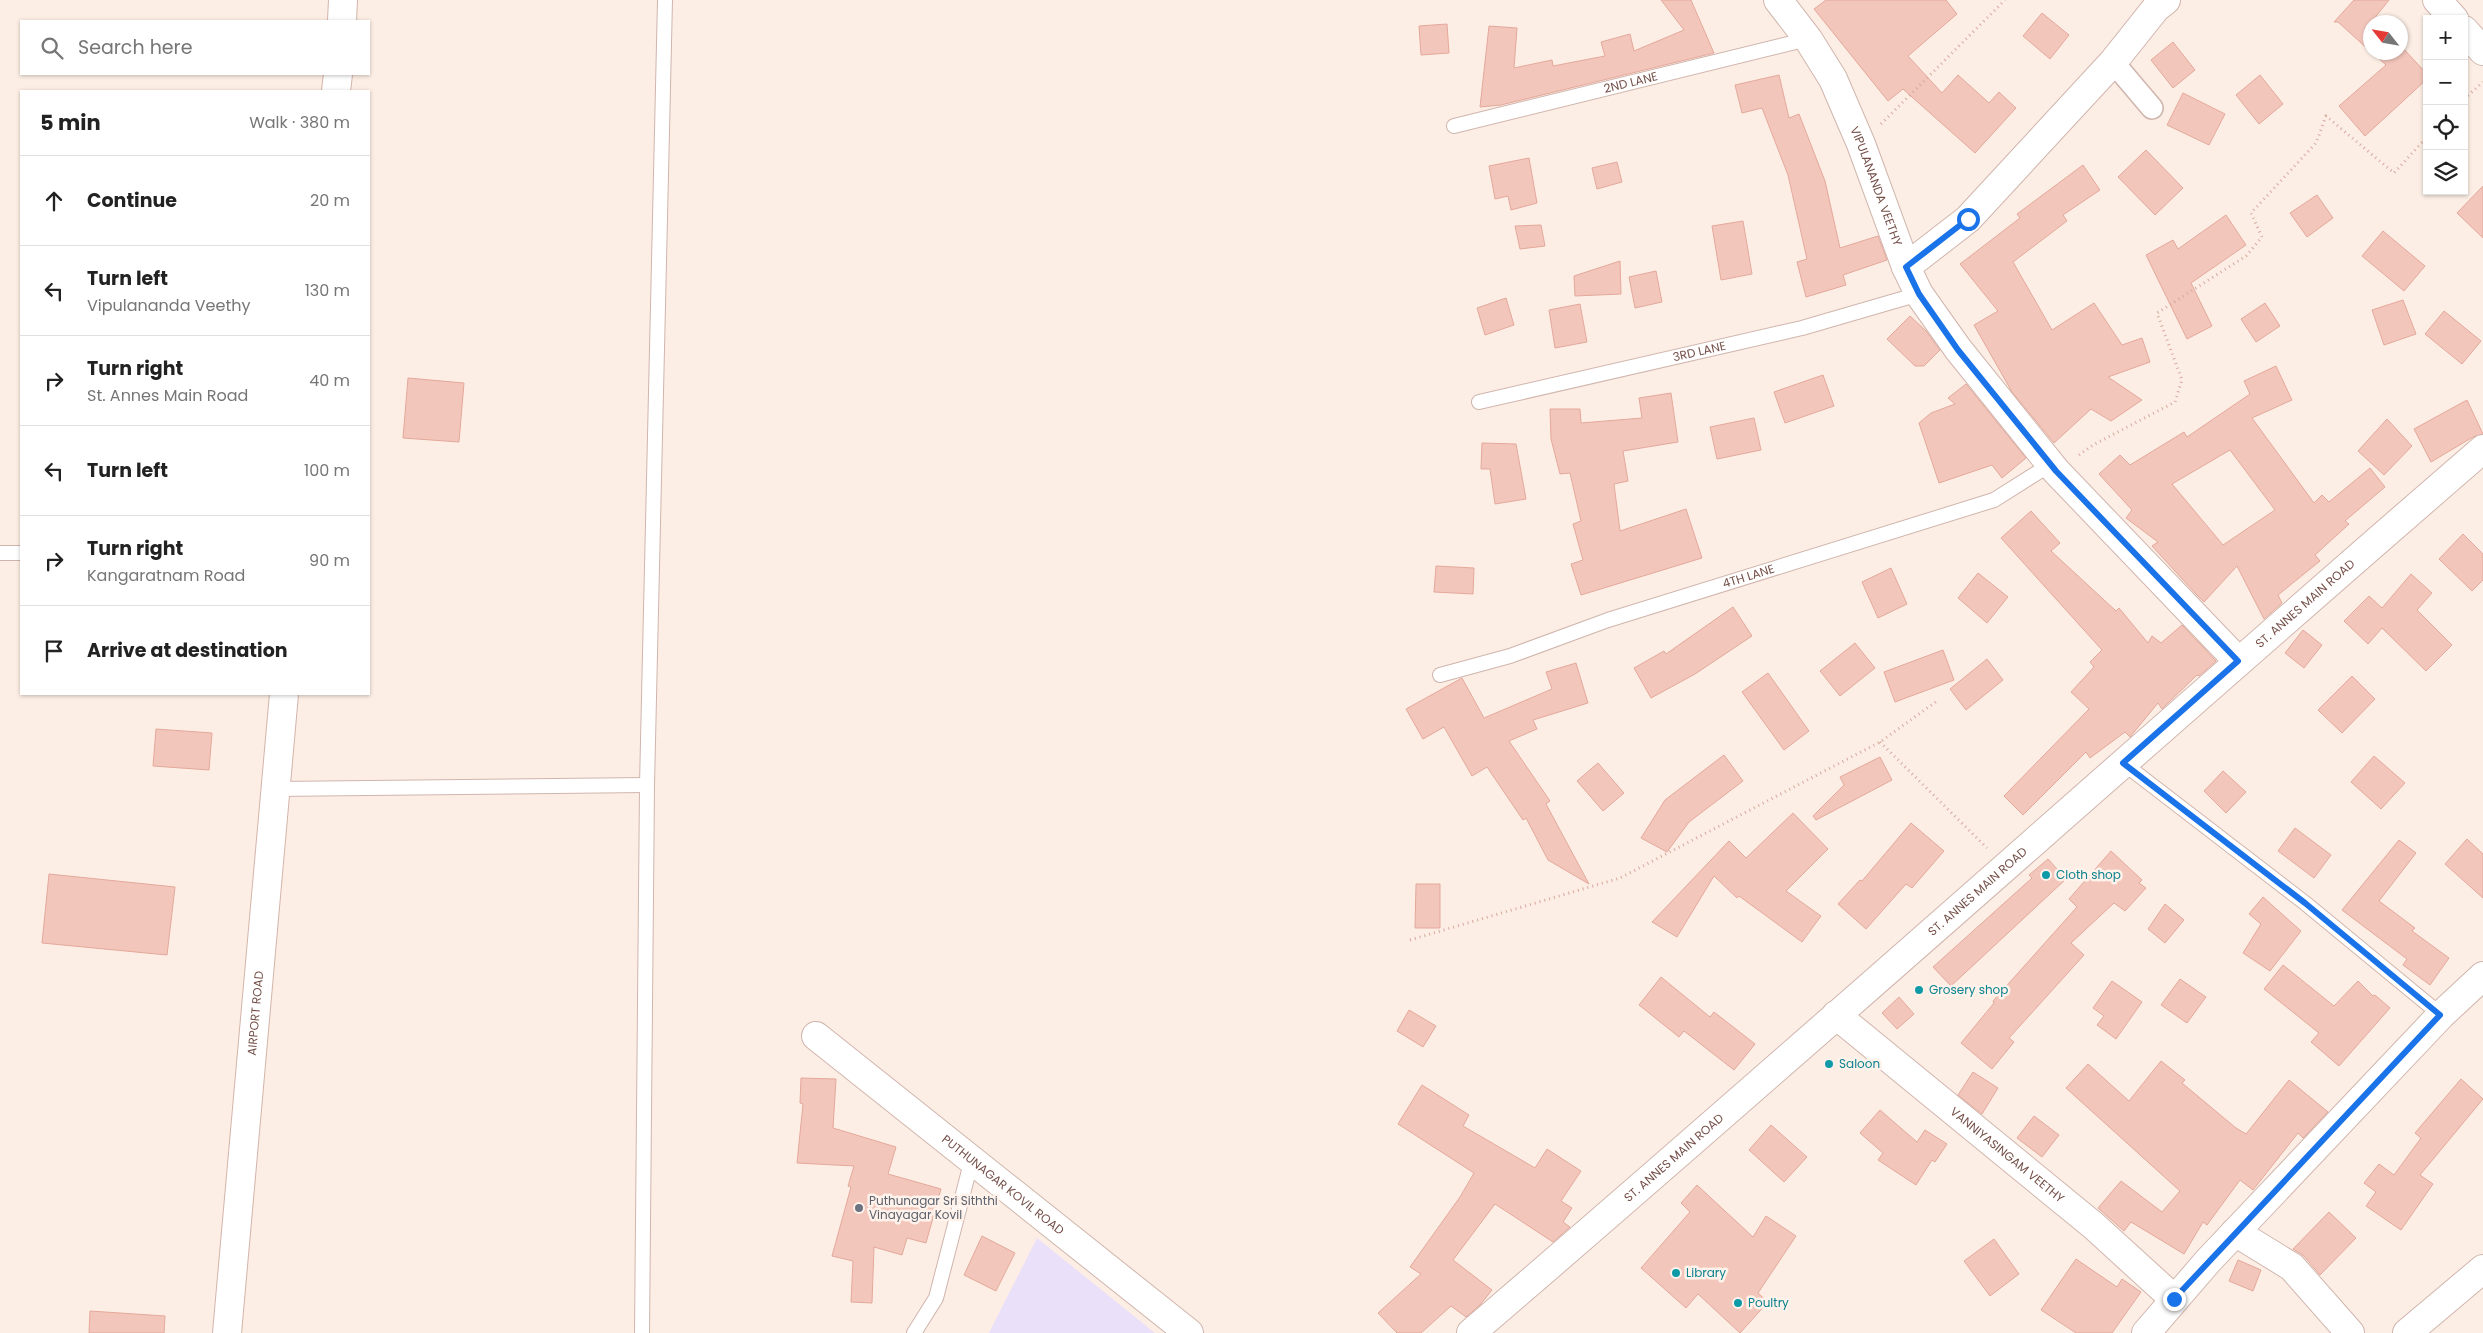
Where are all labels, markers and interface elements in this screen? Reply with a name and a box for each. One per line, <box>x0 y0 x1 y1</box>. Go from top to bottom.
north arrow <box>2363 15 2408 60</box>
map controls <box>2423 15 2468 195</box>
button: + <box>2423 15 2468 60</box>
search box <box>20 20 370 75</box>
icon: search <box>38 34 66 62</box>
text: Search here <box>78 34 192 61</box>
button: − <box>2423 60 2468 105</box>
street label: 2ND LANE <box>1602 67 1659 97</box>
button: locate <box>2423 105 2468 150</box>
text: 5 min <box>40 108 101 137</box>
text: Walk · 380 m <box>249 111 350 134</box>
street label: VIPULANANDA VEETHY <box>1846 124 1907 248</box>
button: layers <box>2423 150 2468 195</box>
icon: ahead <box>40 187 68 215</box>
text: Continue <box>87 187 177 214</box>
text: 20 m <box>310 189 350 212</box>
route start <box>1957 208 1980 231</box>
text: Turn left <box>87 265 168 292</box>
icon: left <box>40 277 68 305</box>
text: 130 m <box>305 279 350 302</box>
text: Vipulananda Veethy <box>87 294 251 317</box>
street label: 3RD LANE <box>1671 337 1727 365</box>
text: Turn right <box>87 355 183 382</box>
icon: right <box>40 367 68 395</box>
text: 40 m <box>309 369 350 392</box>
text: St. Annes Main Road <box>87 384 248 407</box>
icon: left <box>40 457 68 485</box>
text: Turn left <box>87 457 168 484</box>
text: 100 m <box>304 459 350 482</box>
text: Turn right <box>87 535 183 562</box>
icon: right <box>40 547 68 575</box>
text: 90 m <box>309 549 350 572</box>
street label: ST. ANNES MAIN ROAD <box>2251 555 2358 652</box>
street label: 4TH LANE <box>1720 560 1776 592</box>
text: Kangaratnam Road <box>87 564 245 587</box>
icon: arrive <box>40 637 68 665</box>
text: Arrive at destination <box>87 637 288 664</box>
street label: ST. ANNES MAIN ROAD <box>1924 843 2031 940</box>
place label: Cloth shop <box>2056 866 2121 883</box>
marker: Cloth shop <box>2040 869 2052 881</box>
street label: AIRPORT ROAD <box>243 970 267 1056</box>
place label: Grosery shop <box>1929 981 2008 998</box>
marker: Grosery shop <box>1913 984 1925 996</box>
place label: Saloon <box>1839 1055 1880 1072</box>
marker: Saloon <box>1823 1058 1835 1070</box>
street label: VANNIYASINGAM VEETHY <box>1947 1103 2068 1206</box>
street label: ST. ANNES MAIN ROAD <box>1620 1109 1727 1206</box>
street label: PUTHUNAGAR KOVIL ROAD <box>939 1131 1068 1238</box>
place label: Puthunagar Sri Siththi Vinayagar Kovil <box>869 1192 998 1223</box>
marker: Puthunagar Sri Siththi Vinayagar Kovil <box>853 1202 865 1214</box>
place label: Library <box>1686 1264 1726 1281</box>
marker: Library <box>1670 1267 1682 1279</box>
route end <box>2163 1288 2186 1311</box>
place label: Poultry <box>1748 1294 1789 1311</box>
marker: Poultry <box>1732 1297 1744 1309</box>

